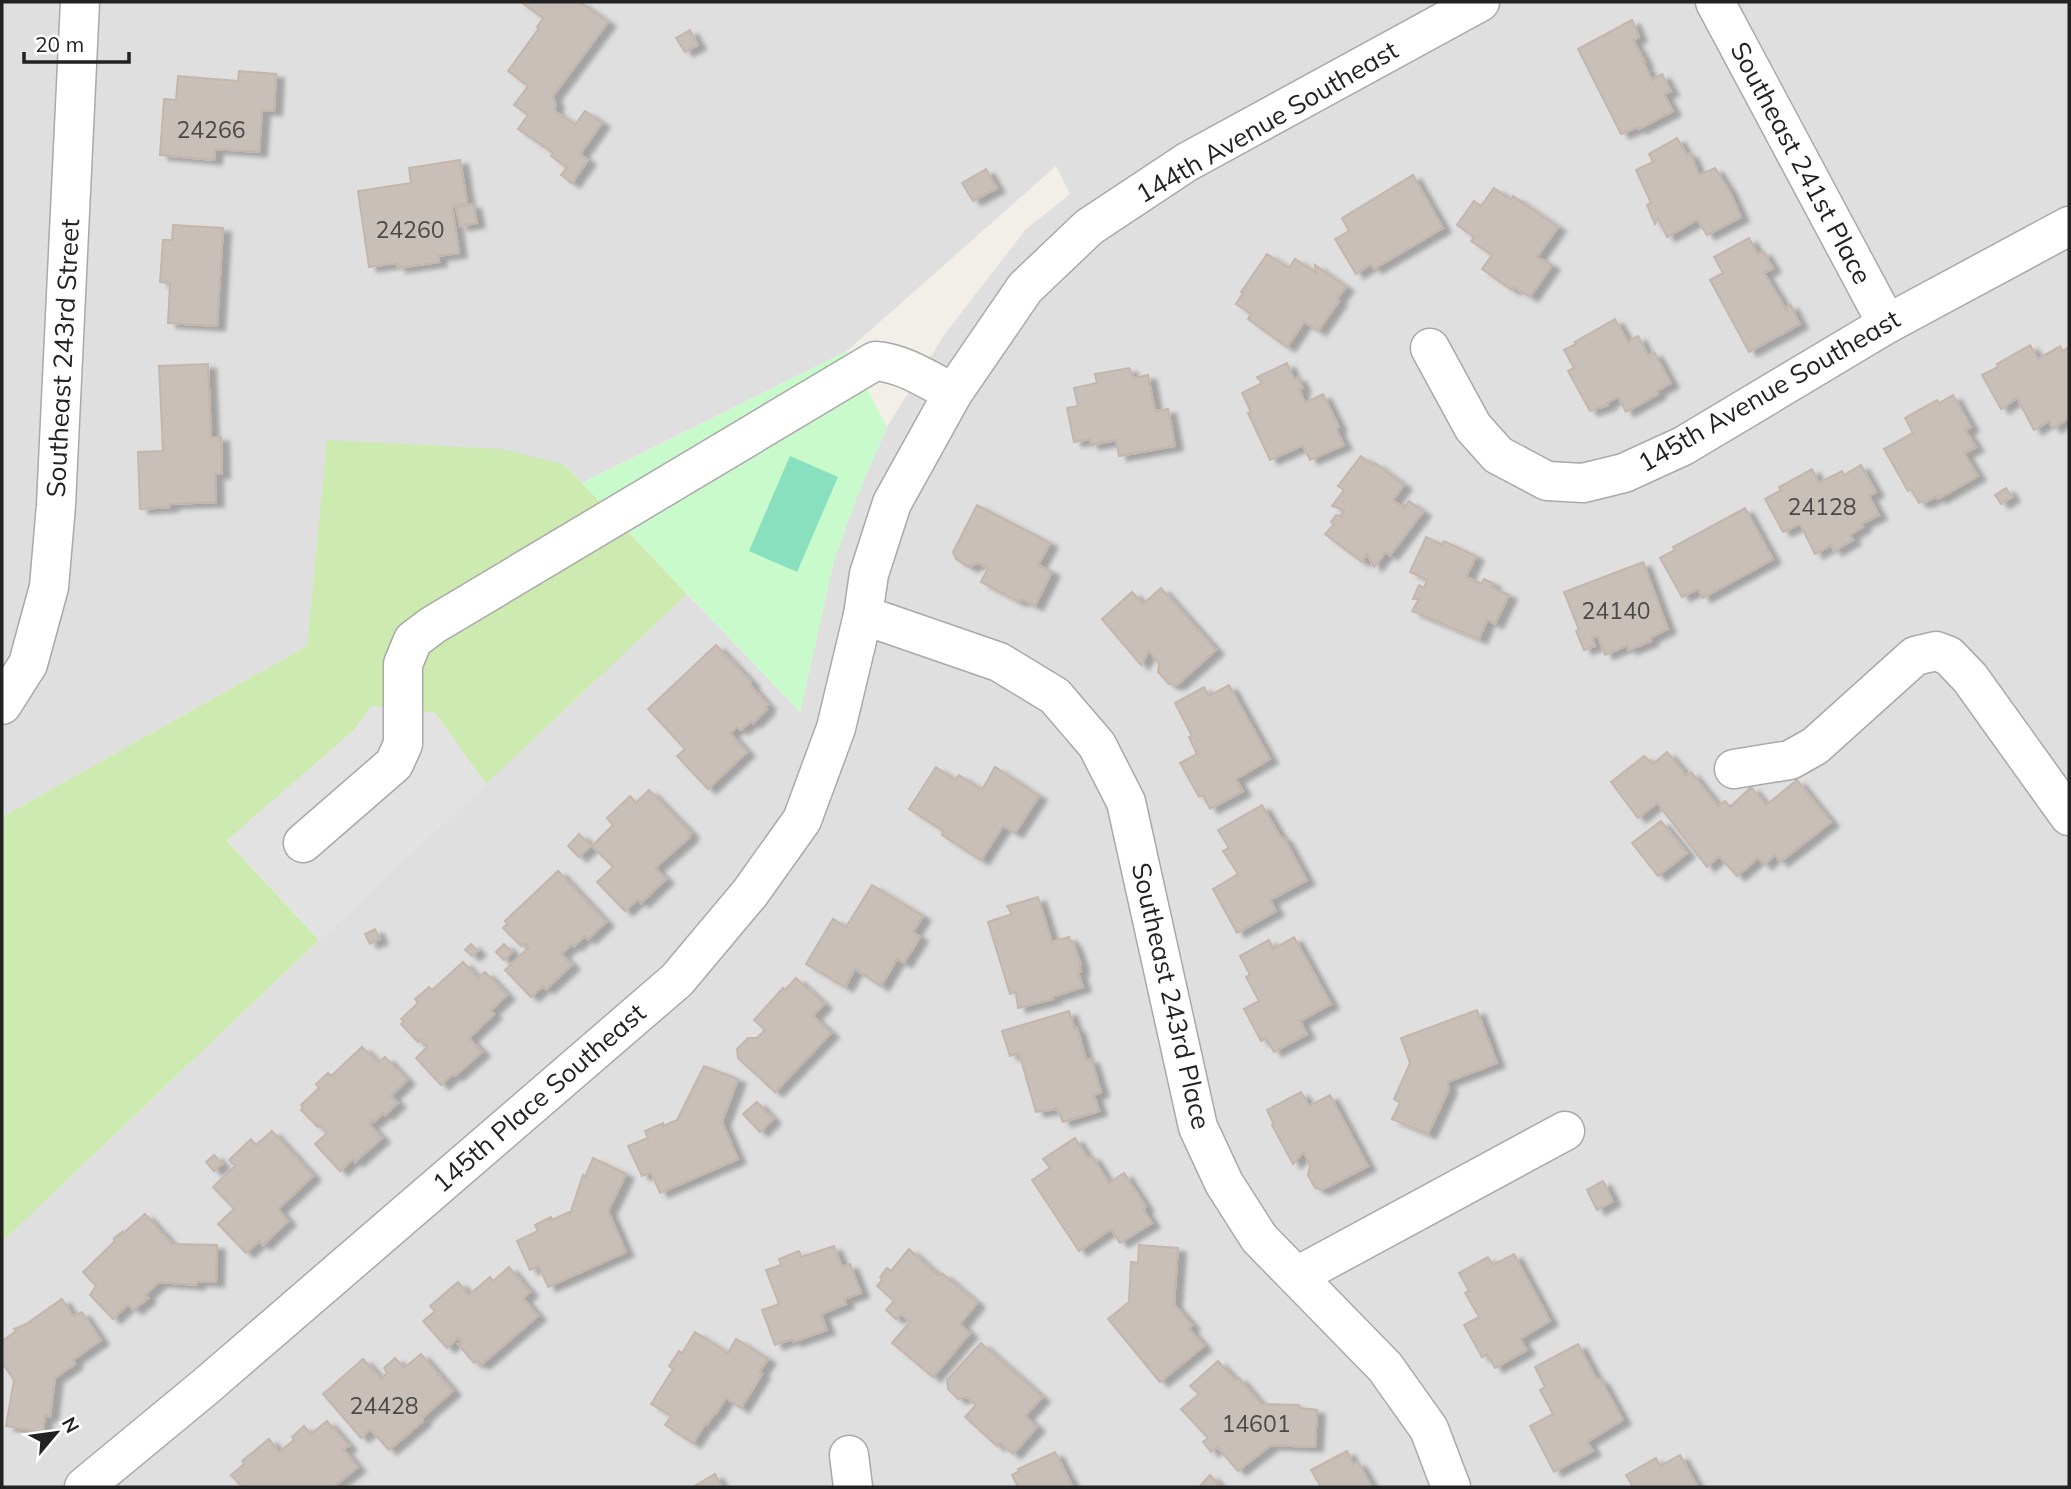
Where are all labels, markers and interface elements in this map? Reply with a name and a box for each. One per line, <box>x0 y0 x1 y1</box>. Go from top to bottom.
scale bar <box>24 21 130 65</box>
text: 20 m <box>35 31 84 57</box>
street label: 144th Avenue Southeast <box>1130 33 1404 210</box>
street label: Southeast 241st Place <box>1724 36 1879 290</box>
house number: 24266 <box>176 115 246 144</box>
house number: 24260 <box>375 215 445 244</box>
street label: Southeast 243rd Street <box>39 218 86 498</box>
street label: 145th Avenue Southeast <box>1632 302 1906 479</box>
house number: 24128 <box>1787 492 1857 521</box>
house number: 24140 <box>1581 596 1651 625</box>
street label: Southeast 243rd Place <box>1125 859 1218 1132</box>
street label: 145th Place Southeast <box>425 996 652 1199</box>
house number: 24428 <box>349 1391 419 1420</box>
north arrow <box>21 1398 91 1468</box>
house number: 14601 <box>1221 1409 1291 1438</box>
text: N <box>57 1413 85 1437</box>

